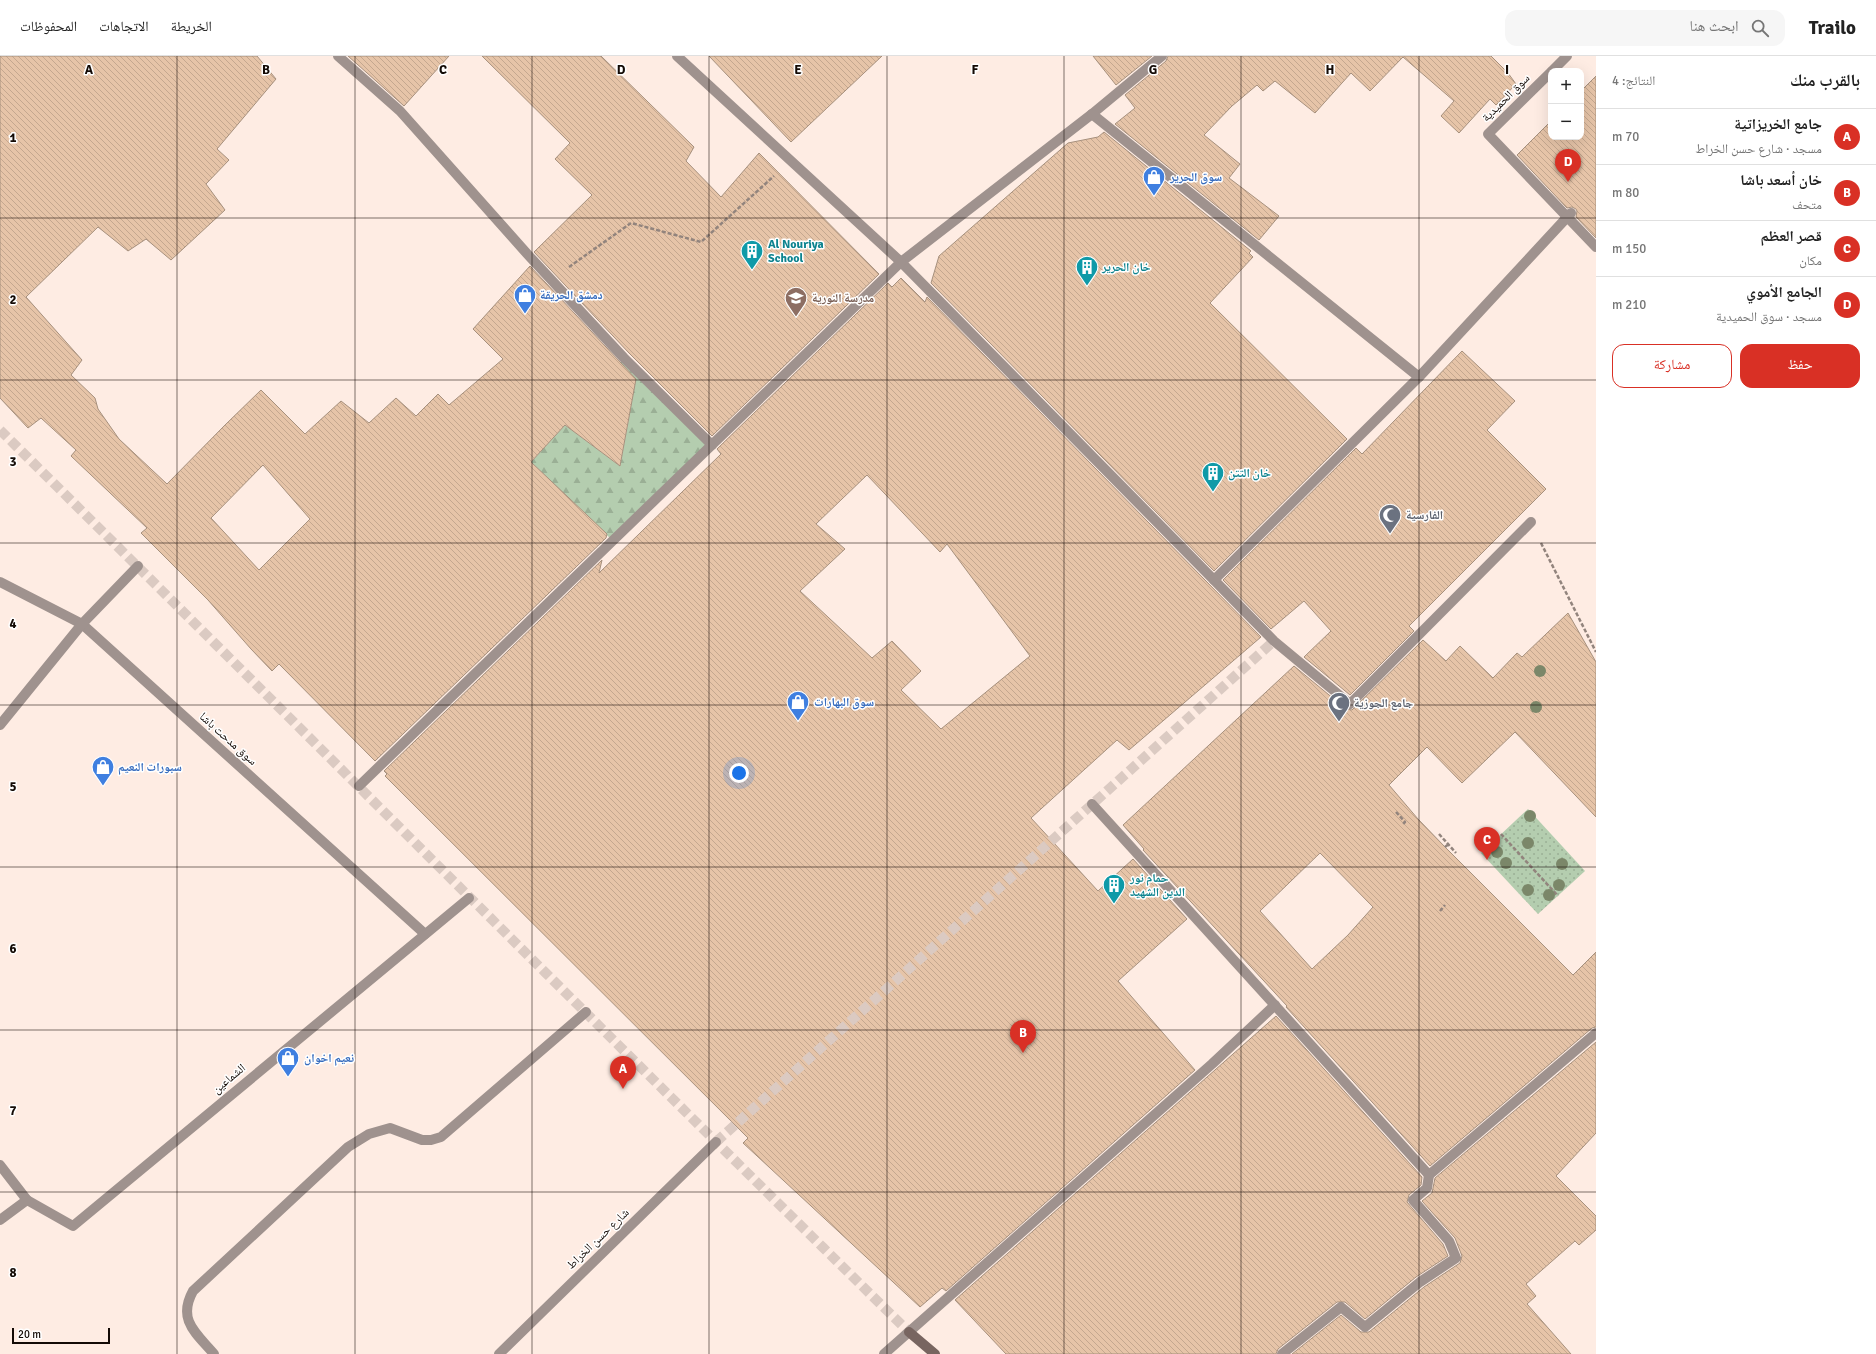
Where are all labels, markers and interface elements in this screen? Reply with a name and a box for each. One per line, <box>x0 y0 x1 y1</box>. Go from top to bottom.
search box <box>1505 10 1785 46</box>
text: Trailo <box>1809 16 1856 40</box>
text: ابحث هنا <box>1690 17 1739 35</box>
icon: search <box>1749 17 1771 39</box>
text: المحفوظات <box>20 18 77 35</box>
text: الاتجاهات <box>99 18 149 35</box>
text: الخريطة <box>171 18 212 35</box>
text: A <box>85 62 94 78</box>
text: B <box>262 62 270 78</box>
text: C <box>439 62 447 78</box>
text: D <box>617 62 626 78</box>
text: E <box>794 62 802 78</box>
text: F <box>972 62 979 78</box>
text: G <box>1149 62 1157 78</box>
text: H <box>1326 62 1334 78</box>
text: I <box>1505 62 1509 78</box>
map controls <box>1548 68 1584 140</box>
button: + <box>1548 68 1584 104</box>
text: بالقرب منك <box>1790 70 1860 91</box>
street label: سوق الحميدية <box>1479 71 1533 125</box>
text: النتائج: 4 <box>1612 73 1655 89</box>
button: − <box>1548 104 1584 140</box>
text: جامع الخريزاتية <box>1734 115 1822 133</box>
text: 70 m <box>1612 129 1639 145</box>
text: A <box>1843 129 1851 145</box>
text: 1 <box>9 130 17 146</box>
text: مسجد · شارع حسن الخراط <box>1695 141 1822 157</box>
pin: D <box>1555 149 1581 182</box>
shop icon: سوق الحرير <box>1141 164 1167 197</box>
place label: سوق الحرير <box>1169 170 1222 185</box>
text: خان أسعد باشا <box>1740 171 1822 189</box>
text: 80 m <box>1612 185 1639 201</box>
text: B <box>1843 185 1851 201</box>
text: متحف <box>1792 197 1822 213</box>
text: قصر العظم <box>1761 227 1822 245</box>
place label: Al Nouriya School <box>768 237 824 266</box>
building icon: Al Nouriya School <box>739 238 765 271</box>
text: 150 m <box>1612 241 1646 257</box>
text: C <box>1843 241 1851 257</box>
text: مكان <box>1799 253 1822 269</box>
building icon: خان الحرير <box>1074 254 1100 287</box>
place label: خان الحرير <box>1101 260 1151 275</box>
shop icon: دمشق الحريقة <box>512 282 538 315</box>
text: الجامع الأموي <box>1746 283 1822 301</box>
school or university icon: مدرسة النورية <box>783 285 809 318</box>
place label: دمشق الحريقة <box>540 288 603 303</box>
place label: مدرسة النورية <box>812 291 875 306</box>
text: 2 <box>9 292 17 308</box>
text: 210 m <box>1612 297 1646 313</box>
text: D <box>1843 297 1851 313</box>
text: مسجد · سوق الحميدية <box>1716 309 1822 325</box>
button: مشاركة <box>1612 344 1732 388</box>
button: حفظ <box>1740 344 1860 388</box>
text: 3 <box>9 454 17 470</box>
building icon: خان التتن <box>1200 460 1226 493</box>
place label: خان التتن <box>1228 466 1271 481</box>
mosque icon: الفارسية <box>1377 502 1403 535</box>
place label: الفارسية <box>1406 508 1443 523</box>
text: 4 <box>9 616 17 632</box>
shop icon: سوق البهارات <box>785 689 811 722</box>
mosque icon: جامع الجوزية <box>1326 690 1352 723</box>
place label: سوق البهارات <box>814 695 874 710</box>
place label: جامع الجوزية <box>1354 696 1413 711</box>
street label: سوق مدحت باشا <box>196 709 260 769</box>
shop icon: سبورات النعيم <box>90 754 116 787</box>
place label: سبورات النعيم <box>118 760 182 775</box>
your location <box>729 763 749 783</box>
text: 5 <box>9 779 17 795</box>
pin: C <box>1474 827 1500 860</box>
place label: حمام نور الدين الشهيد <box>1129 871 1185 900</box>
building icon: حمام نور الدين الشهيد <box>1101 872 1127 905</box>
text: 6 <box>9 941 17 957</box>
pin: B <box>1010 1020 1036 1053</box>
shop icon: نعيم اخوان <box>275 1045 301 1078</box>
place label: نعيم اخوان <box>304 1051 354 1066</box>
pin: A <box>610 1056 636 1089</box>
street label: الشماعين <box>209 1061 249 1097</box>
text: 7 <box>9 1103 17 1119</box>
street label: شارع حسن الخراط <box>564 1205 632 1273</box>
text: 8 <box>9 1265 17 1281</box>
scale bar <box>12 1326 110 1345</box>
text: 20 m <box>18 1328 41 1341</box>

